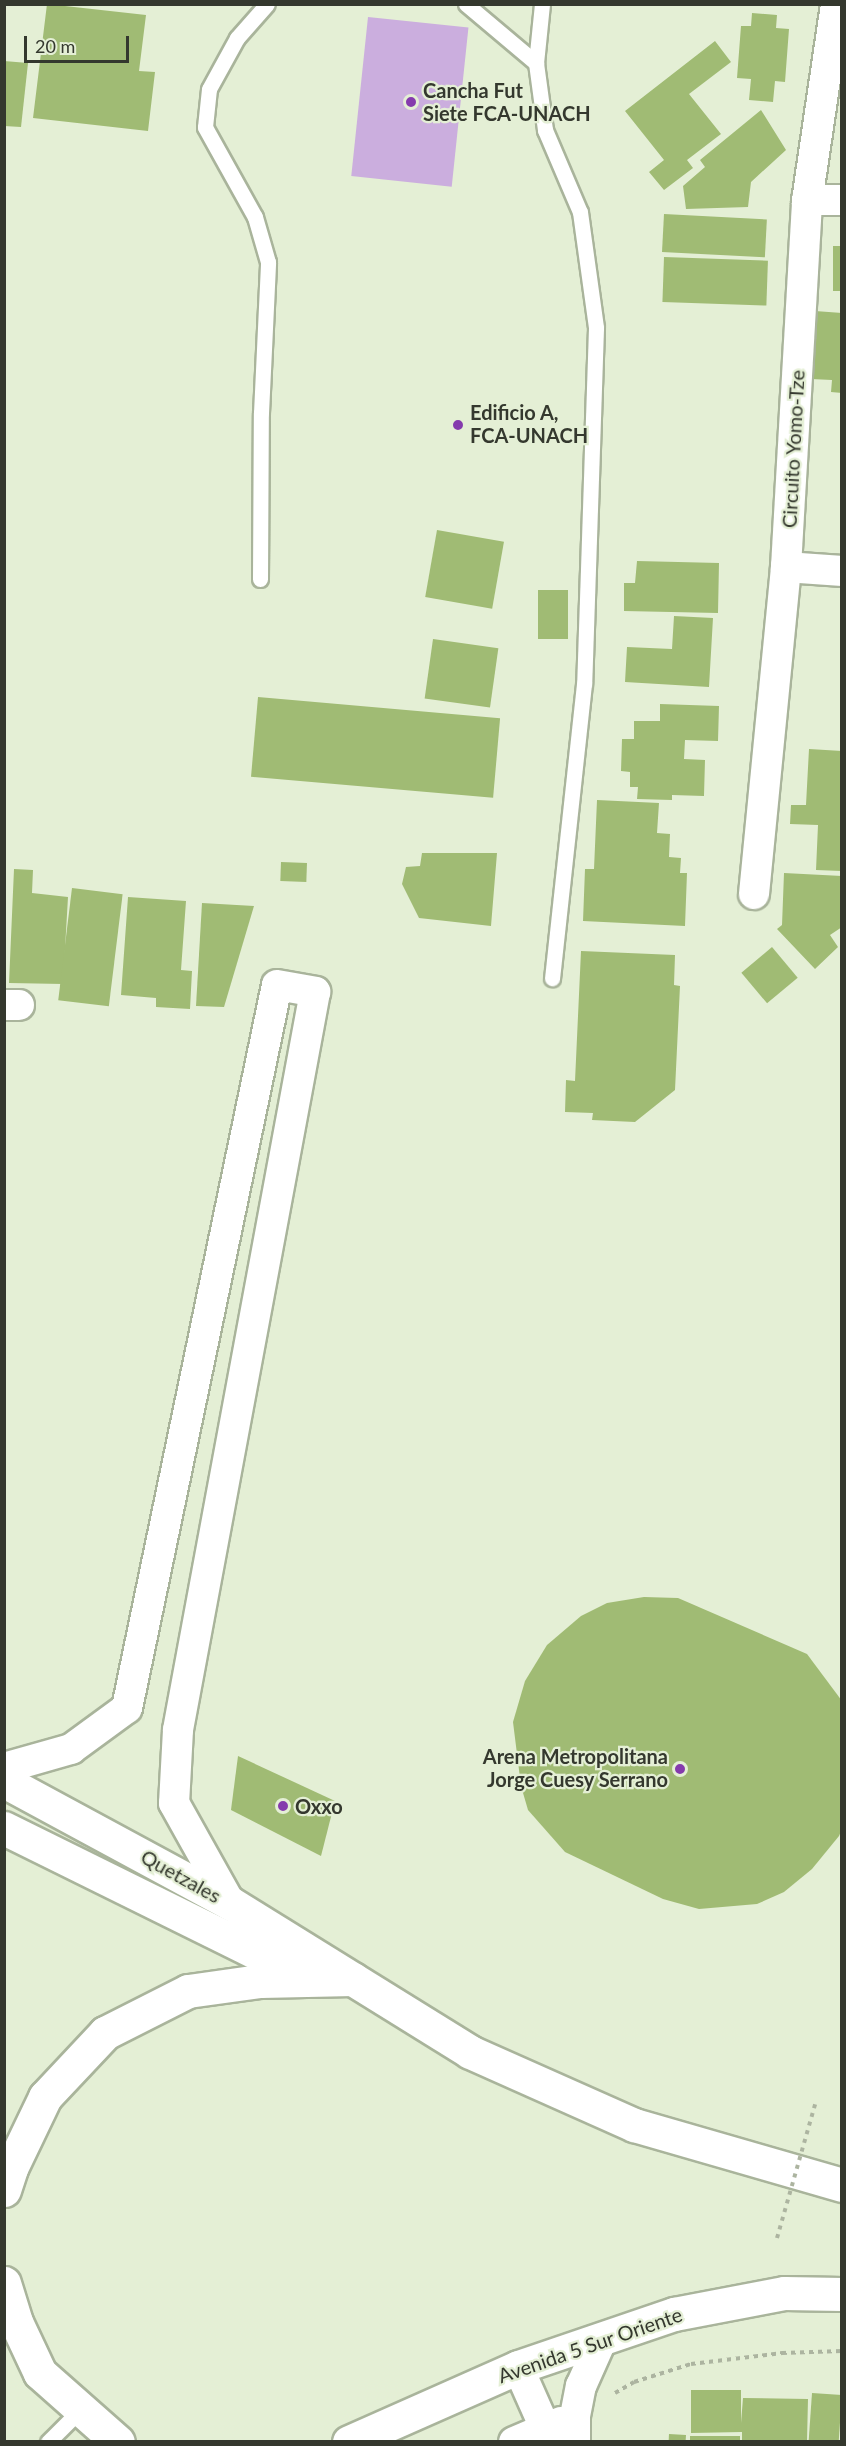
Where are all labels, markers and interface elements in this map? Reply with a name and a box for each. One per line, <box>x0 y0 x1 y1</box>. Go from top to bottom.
scale bar <box>27 24 132 62</box>
text: 20 m <box>35 35 75 57</box>
place label: Cancha Fut Siete FCA-UNACH <box>423 78 591 125</box>
marker: Cancha Fut Siete FCA-UNACH <box>404 95 418 109</box>
street label: Circuito Yomo-Tze <box>777 369 809 529</box>
place label: Edificio A, FCA-UNACH <box>470 401 588 448</box>
marker: Edificio A, FCA-UNACH <box>451 418 465 432</box>
place label: Arena Metropolitana Jorge Cuesy Serrano <box>483 1745 668 1792</box>
marker: Arena Metropolitana Jorge Cuesy Serrano <box>673 1762 687 1776</box>
place label: Oxxo <box>295 1794 343 1818</box>
marker: Oxxo <box>276 1799 290 1813</box>
street label: Quetzales <box>137 1844 225 1908</box>
street label: Avenida 5 Sur Oriente <box>495 2302 685 2388</box>

